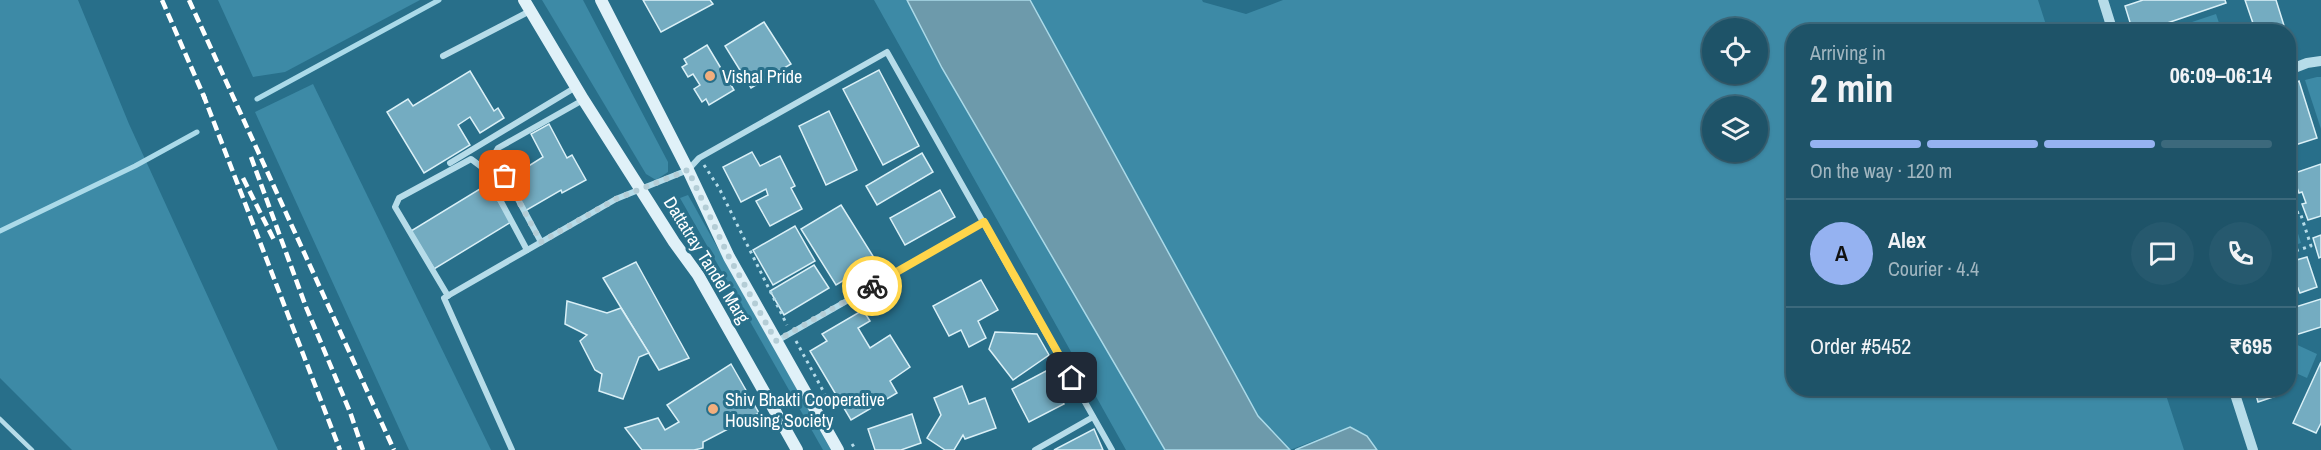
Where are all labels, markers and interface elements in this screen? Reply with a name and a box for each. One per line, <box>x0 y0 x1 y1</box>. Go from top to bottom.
map controls <box>1702 18 1768 162</box>
button: locate <box>1702 18 1768 84</box>
text: Arriving in <box>1810 39 1886 66</box>
text: 06:09–06:14 <box>2170 60 2272 90</box>
text: 2 min <box>1810 62 1894 114</box>
place label: Vishal Pride <box>722 64 802 89</box>
marker: Vishal Pride <box>703 69 717 83</box>
button: layers <box>1702 96 1768 162</box>
pin <box>479 150 530 201</box>
text: On the way · 120 m <box>1810 157 1952 184</box>
icon: bag <box>488 159 521 192</box>
street label: Dattatray Tandel Marg <box>658 192 757 329</box>
button: chat <box>2131 222 2194 285</box>
button: phone <box>2209 222 2272 285</box>
text: Alex <box>1888 225 1926 255</box>
text: A <box>1835 238 1848 268</box>
text: Courier · 4.4 <box>1888 255 1979 282</box>
courier <box>842 256 902 316</box>
icon: bike <box>856 270 889 303</box>
text: Order #5452 <box>1810 331 1911 361</box>
text: ₹695 <box>2229 331 2272 361</box>
pin <box>1046 352 1097 403</box>
icon: home <box>1055 361 1088 394</box>
place label: Shiv Bhakti Cooperative Housing Society <box>725 387 885 433</box>
marker: Shiv Bhakti Cooperative Housing Society <box>706 402 720 416</box>

